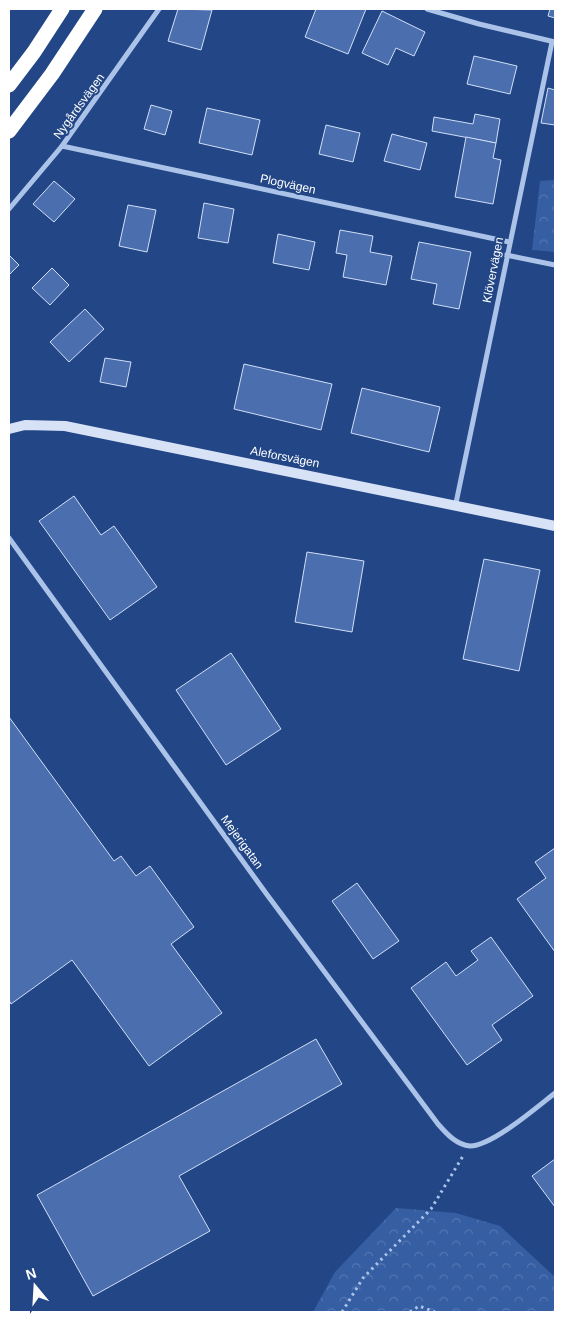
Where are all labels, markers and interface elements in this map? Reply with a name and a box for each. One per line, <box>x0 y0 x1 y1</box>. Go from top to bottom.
street label: Nygårdsvägen <box>51 71 107 141</box>
street label: Plogvägen <box>259 171 317 197</box>
street label: Klövervägen <box>480 236 506 304</box>
street label: Aleforsvägen <box>249 443 321 471</box>
street label: Mejerigatan <box>218 813 266 871</box>
north arrow <box>10 1261 60 1311</box>
text: N <box>24 1264 38 1283</box>

